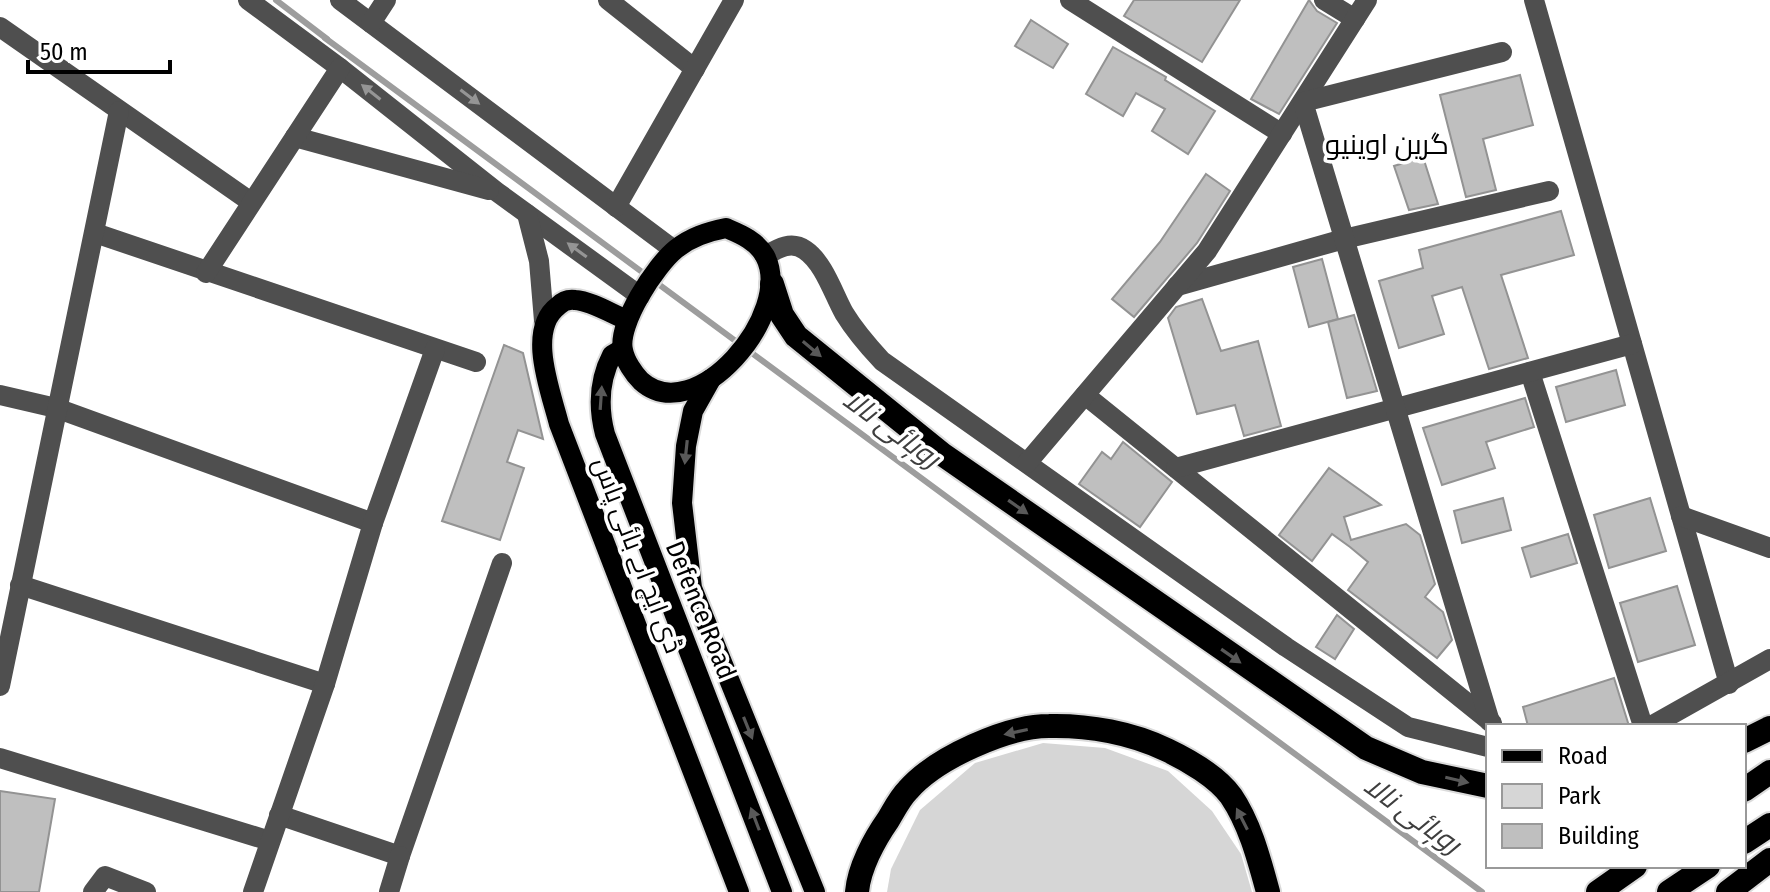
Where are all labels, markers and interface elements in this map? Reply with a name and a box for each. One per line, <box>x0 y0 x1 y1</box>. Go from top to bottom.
scale bar <box>28 24 170 74</box>
text: 50 m <box>40 38 88 66</box>
one-way arrow <box>361 84 381 100</box>
one-way arrow <box>460 89 480 105</box>
district label: گرین اوینیو <box>1325 128 1449 161</box>
one-way arrow <box>566 243 587 258</box>
one-way arrow <box>801 340 821 357</box>
water label: روہائی نالا <box>836 382 948 477</box>
one-way arrow <box>595 385 608 410</box>
one-way arrow <box>679 439 692 464</box>
street label: ڈی ایچ اے بائی پاس <box>585 453 689 658</box>
one-way arrow <box>1007 499 1028 514</box>
street label: Defence Road <box>659 537 742 684</box>
one-way arrow <box>1220 648 1241 663</box>
one-way arrow <box>742 716 755 740</box>
legend <box>1486 724 1746 868</box>
one-way arrow <box>1003 726 1028 739</box>
text: Road <box>1558 742 1608 770</box>
water label: روہائی نالا <box>1357 768 1469 863</box>
one-way arrow <box>1444 774 1469 787</box>
text: Park <box>1558 782 1601 810</box>
one-way arrow <box>748 807 761 831</box>
one-way arrow <box>1235 807 1249 830</box>
text: Building <box>1558 822 1640 850</box>

